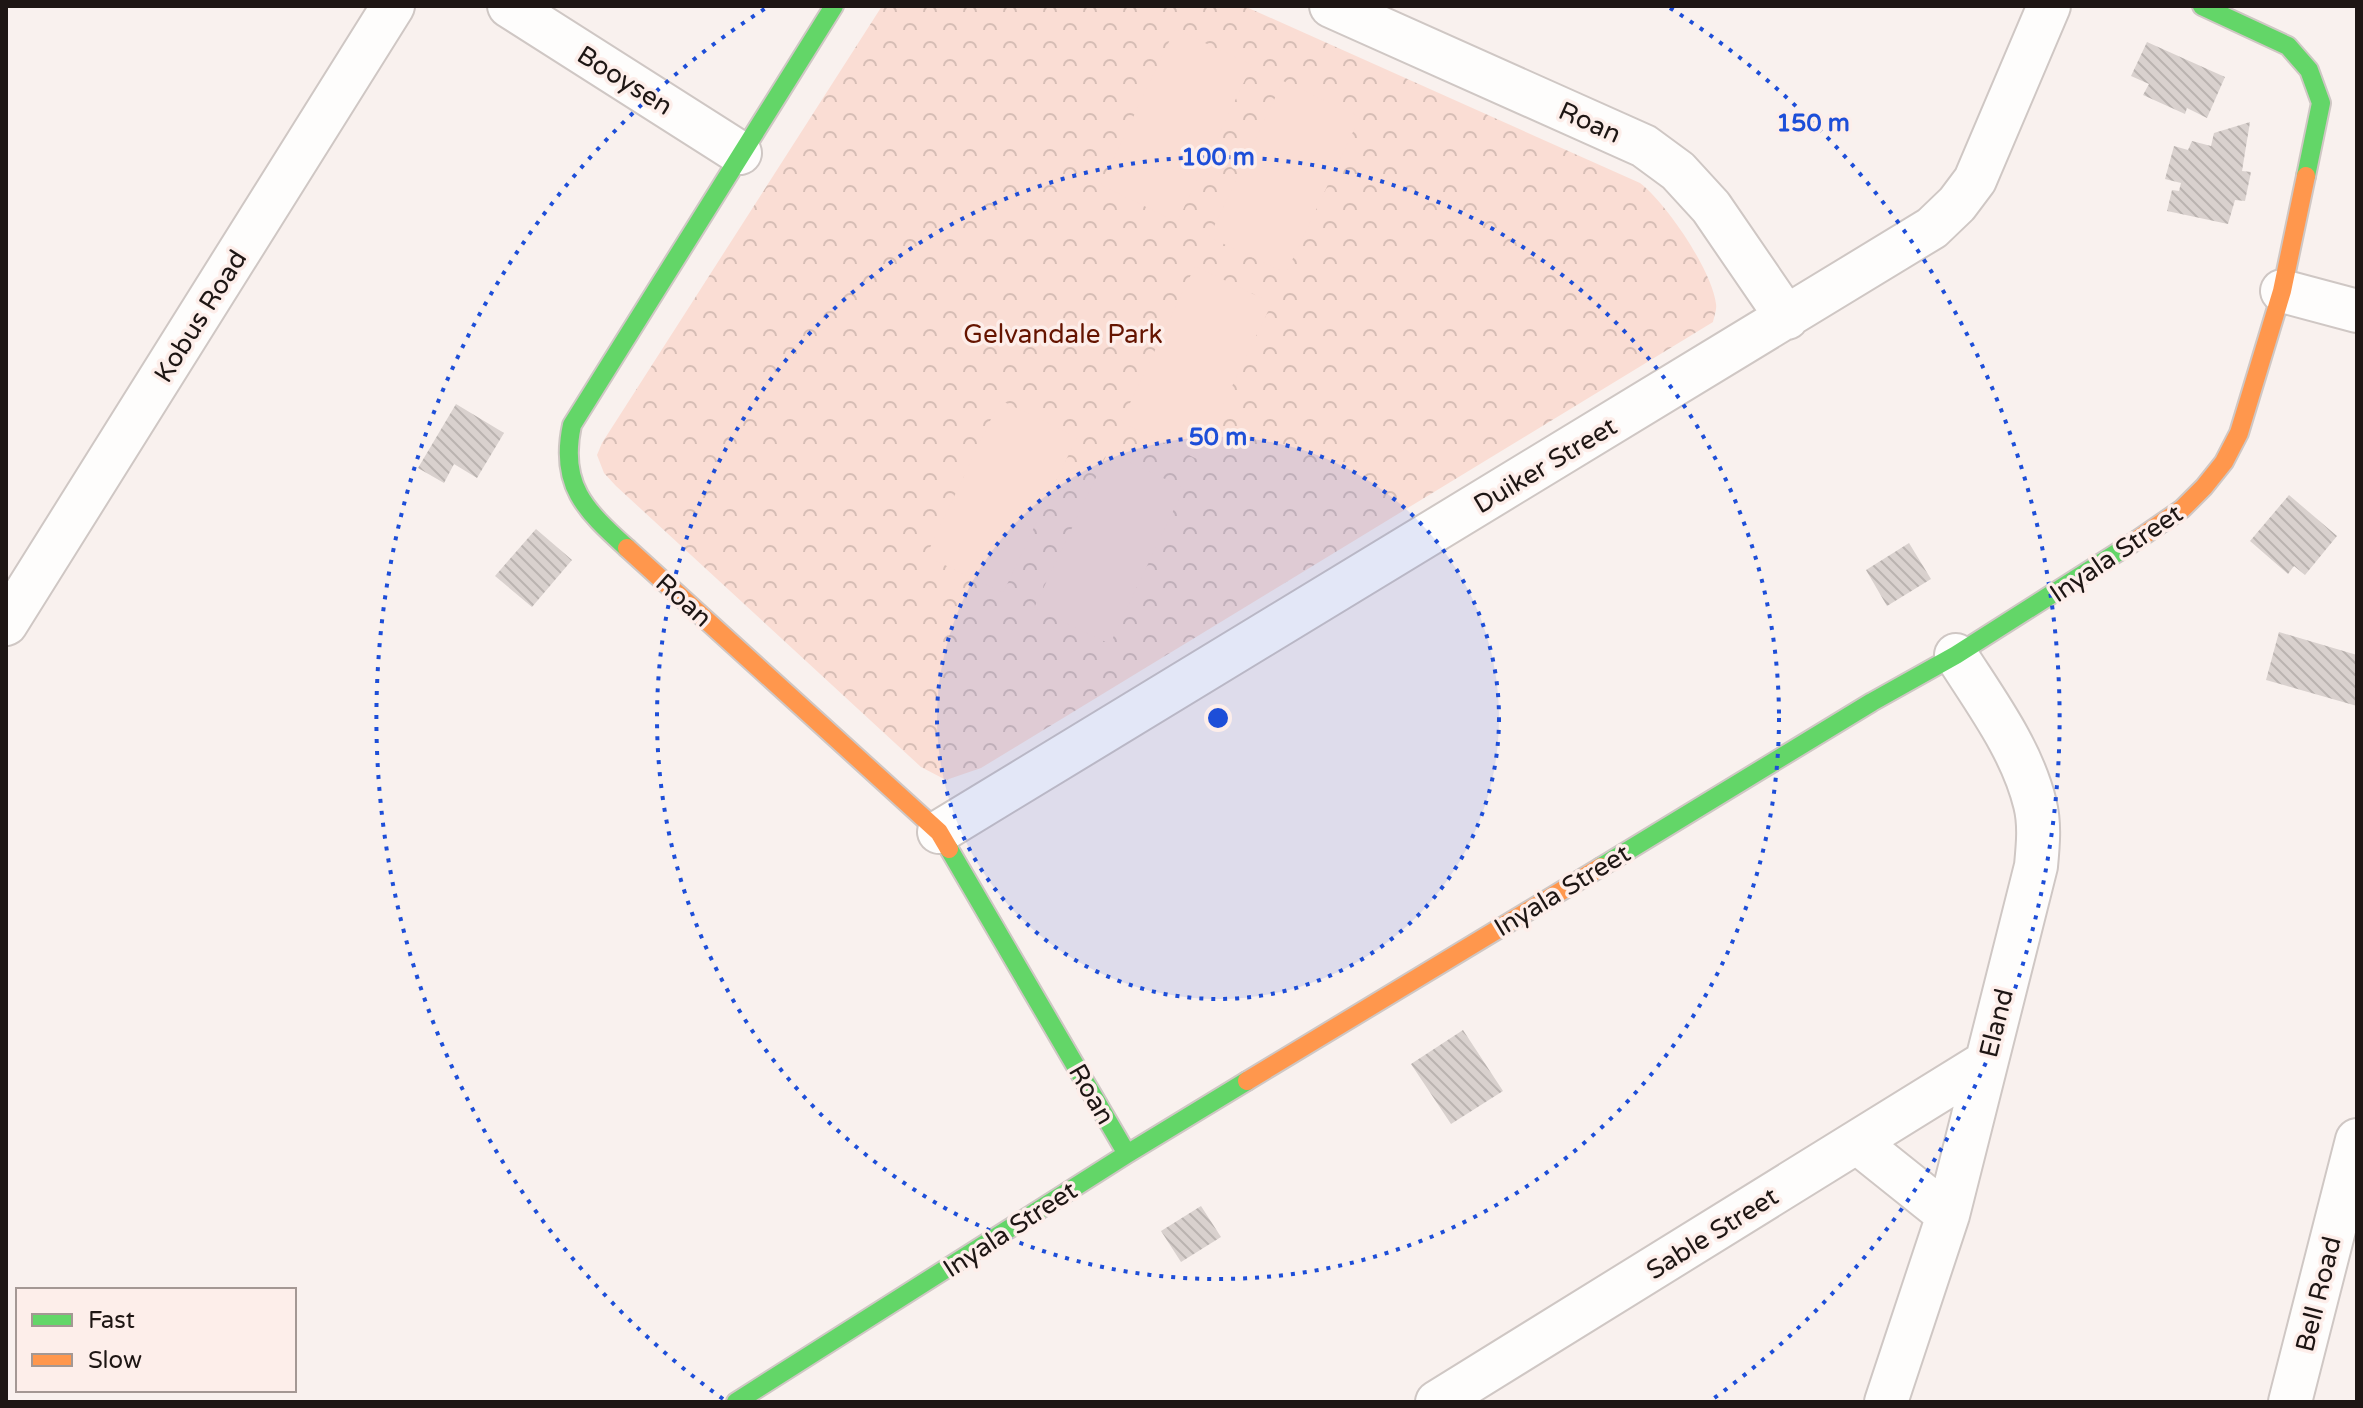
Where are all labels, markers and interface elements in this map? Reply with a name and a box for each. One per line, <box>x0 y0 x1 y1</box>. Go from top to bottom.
street label: Booysen <box>571 39 678 122</box>
street label: Roan <box>1554 95 1626 150</box>
text: 150 m <box>1776 109 1850 138</box>
text: 100 m <box>1181 143 1255 172</box>
street label: Kobus Road <box>148 244 253 388</box>
park label: Gelvandale Park <box>963 319 1163 350</box>
street label: Duiker Street <box>1468 411 1622 520</box>
text: 50 m <box>1189 423 1247 452</box>
street label: Inyala Street <box>2044 498 2189 609</box>
street label: Roan <box>649 567 718 634</box>
centre of rings <box>1204 704 1232 732</box>
street label: Inyala Street <box>1489 838 1636 943</box>
street label: Eland <box>1973 985 2020 1061</box>
street label: Roan <box>1062 1058 1121 1130</box>
street label: Inyala Street <box>938 1175 1083 1284</box>
street label: Sable Street <box>1641 1181 1784 1286</box>
street label: Bell Road <box>2289 1233 2348 1355</box>
legend <box>16 1288 296 1392</box>
text: Fast <box>88 1306 135 1335</box>
text: Slow <box>88 1346 142 1375</box>

